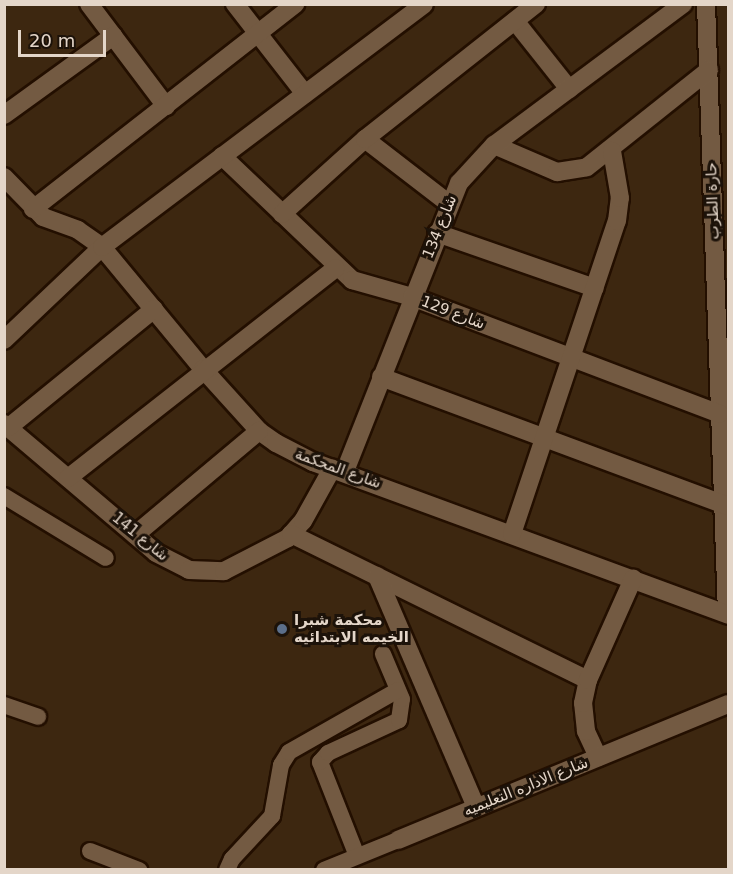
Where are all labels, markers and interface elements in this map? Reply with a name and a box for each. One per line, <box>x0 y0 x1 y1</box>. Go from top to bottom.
scale bar <box>21 18 110 56</box>
text: 20 m <box>29 30 75 51</box>
street label: حارة الطرب <box>703 162 723 240</box>
street label: شارع 134 <box>419 193 461 261</box>
street label: شارع 129 <box>419 293 487 333</box>
street label: شارع المحكمة <box>293 445 383 493</box>
street label: شارع 141 <box>108 509 172 565</box>
place label: محكمة شبرا الخيمه الابتدائيه <box>294 611 409 646</box>
marker: محكمة شبرا الخيمه الابتدائيه <box>275 622 289 636</box>
street label: شارع الاداره التعليميه <box>461 754 591 820</box>

